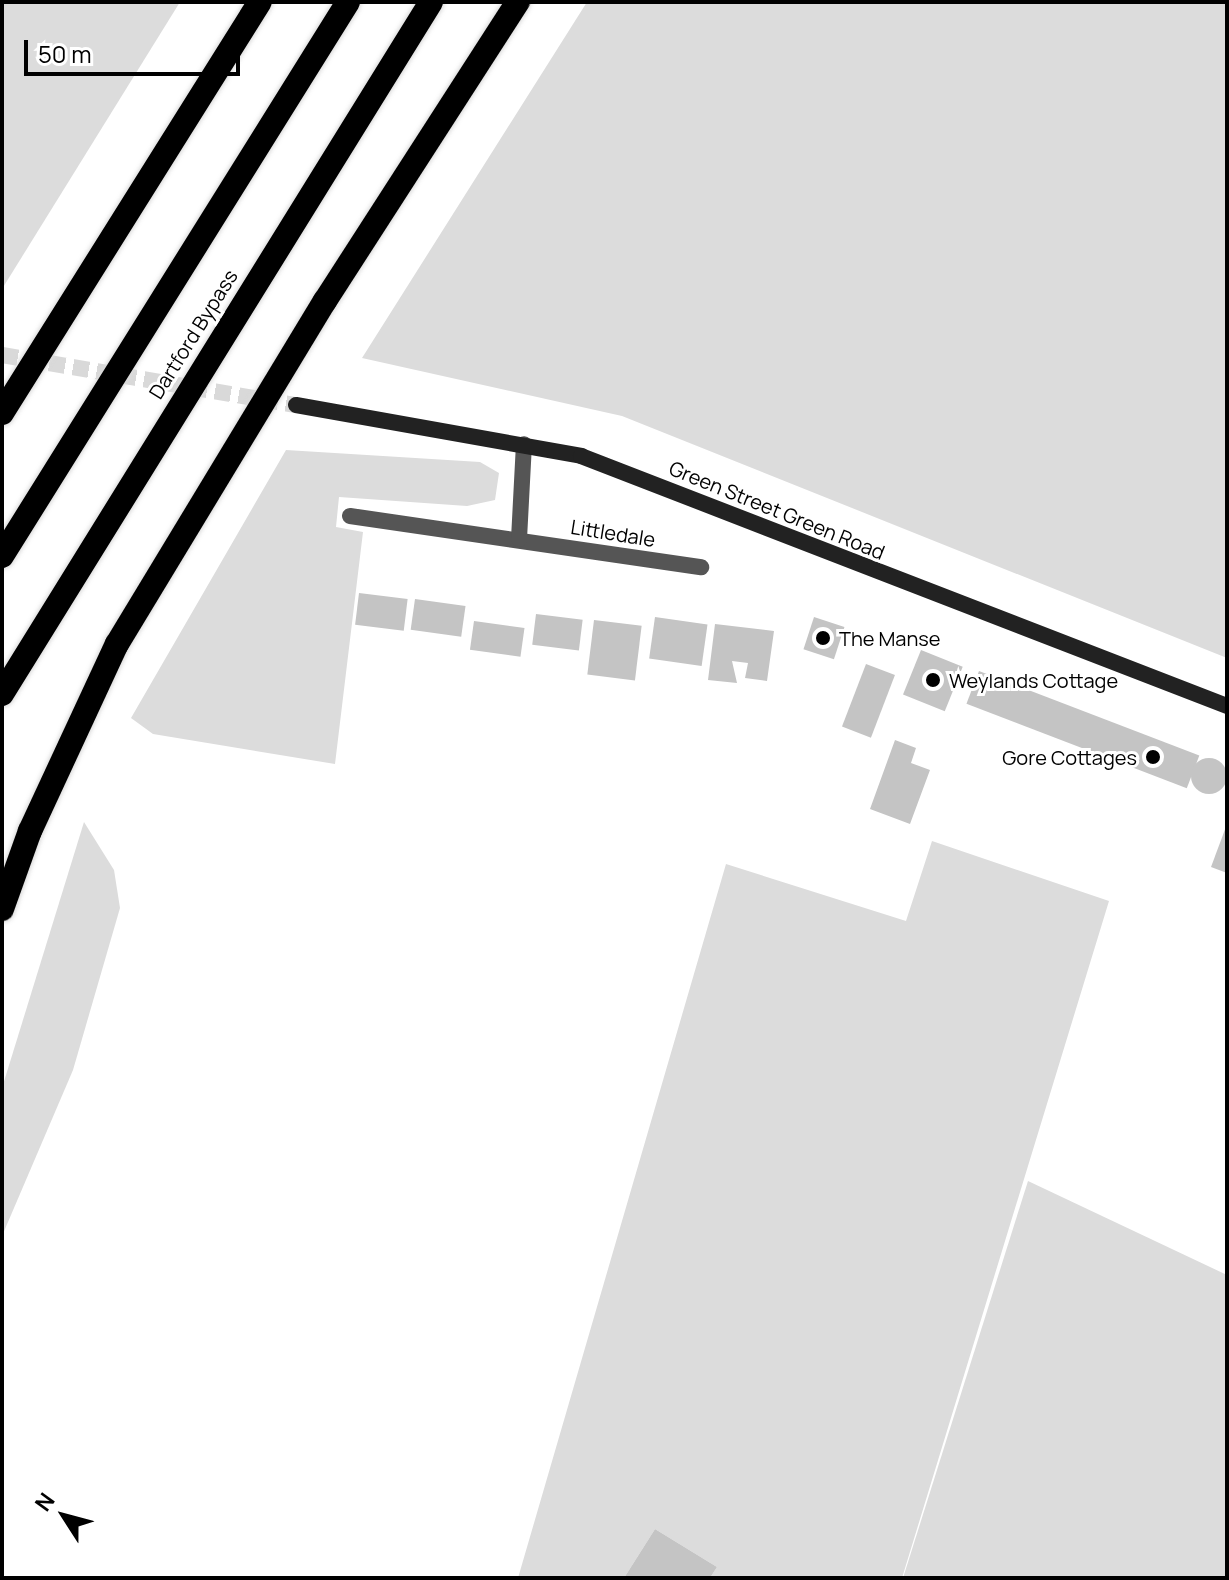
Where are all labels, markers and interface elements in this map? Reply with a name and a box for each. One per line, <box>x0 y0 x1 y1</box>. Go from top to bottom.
scale bar <box>28 24 244 74</box>
text: 50 m <box>38 37 92 70</box>
street label: Dartford Bypass <box>144 265 242 403</box>
street label: Green Street Green Road <box>666 456 888 564</box>
street label: Littledale <box>569 514 657 552</box>
place label: The Manse <box>839 626 940 650</box>
marker: The Manse <box>814 629 832 647</box>
place label: Weylands Cottage <box>949 668 1118 692</box>
marker: Weylands Cottage <box>924 671 942 689</box>
place label: Gore Cottages <box>1002 745 1137 769</box>
marker: Gore Cottages <box>1144 748 1162 766</box>
north arrow <box>24 1476 104 1556</box>
text: N <box>28 1487 61 1517</box>

